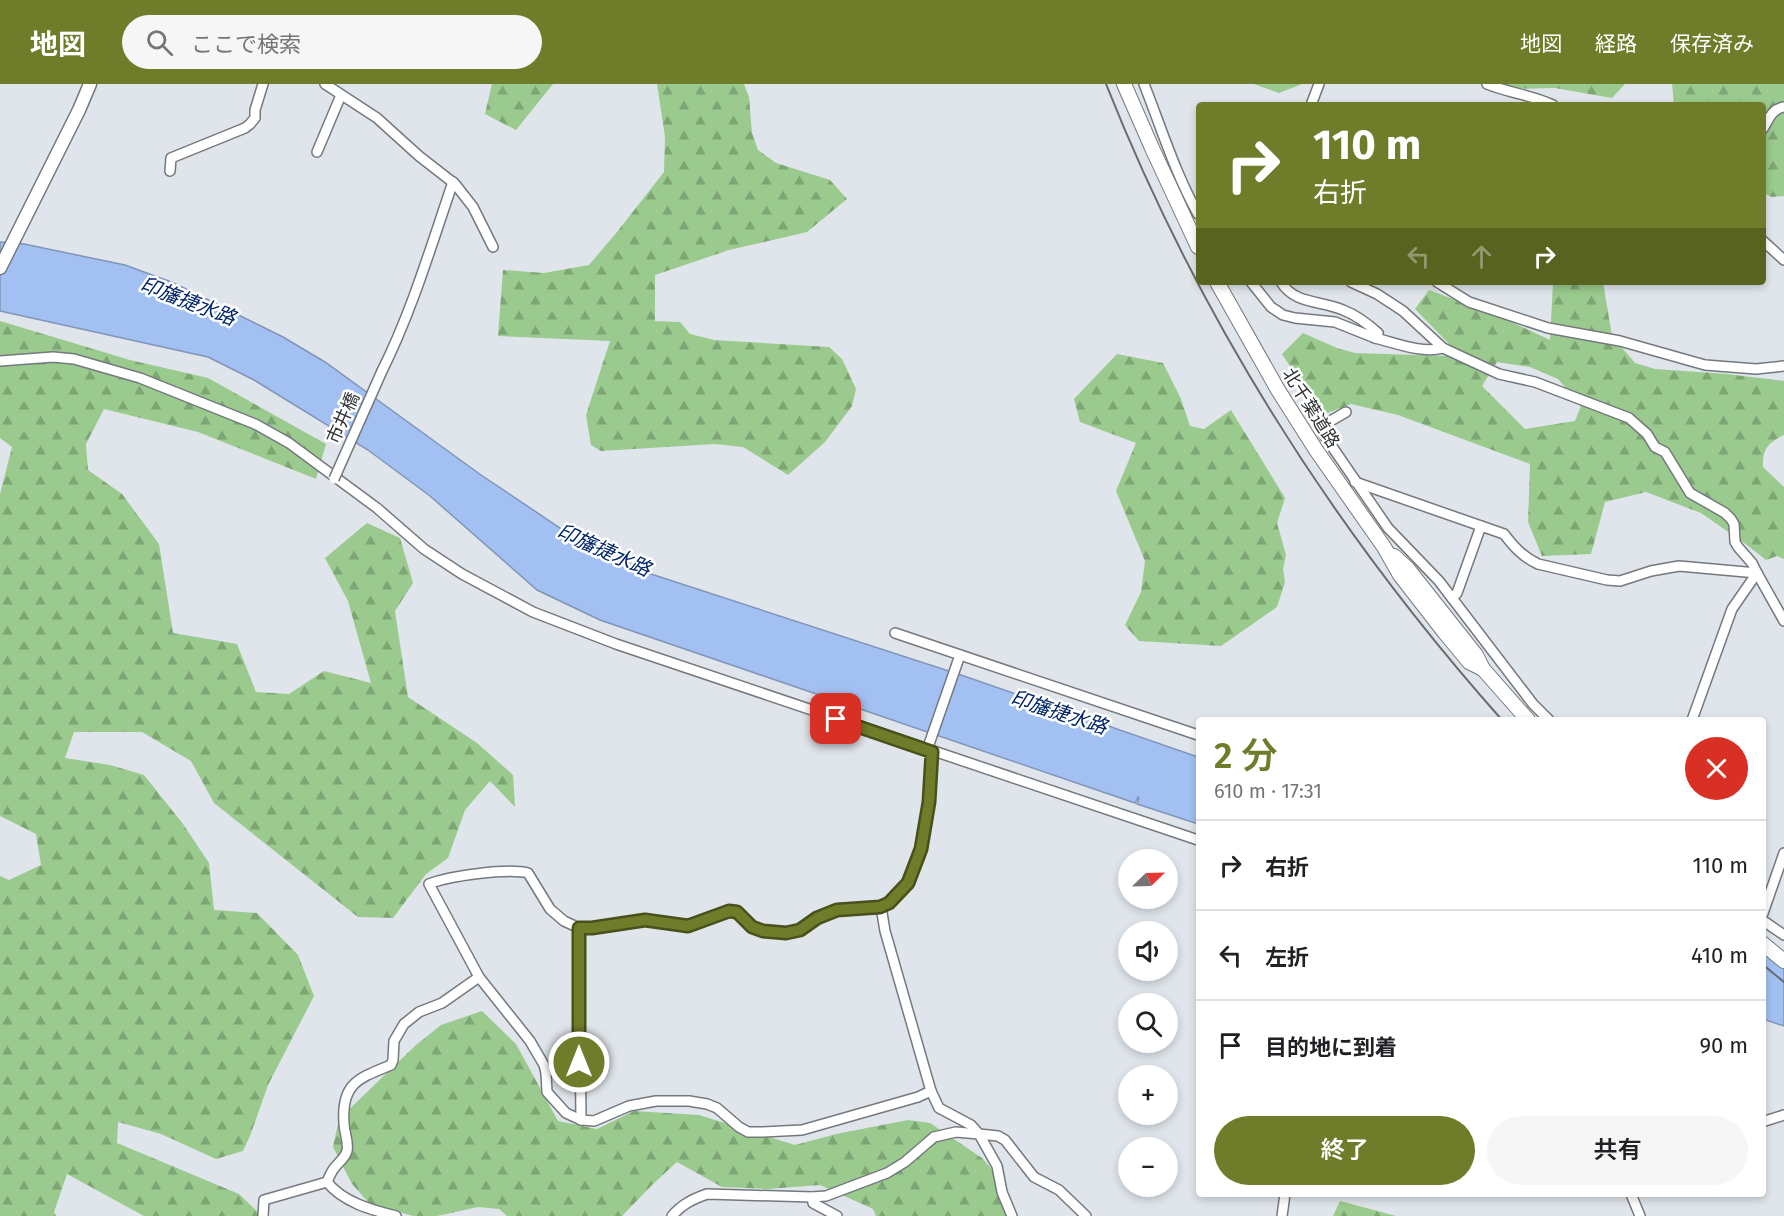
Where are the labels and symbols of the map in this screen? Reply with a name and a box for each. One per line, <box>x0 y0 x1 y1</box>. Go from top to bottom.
water label: 印旛捷水路 <box>137 272 241 331</box>
street label: 北千葉道路 <box>1278 364 1344 452</box>
street label: 市井橋 <box>322 389 364 447</box>
water label: 印旛捷水路 <box>553 519 656 582</box>
water label: 印旛捷水路 <box>1008 685 1112 739</box>
pin <box>810 693 861 744</box>
north arrow <box>1118 849 1178 909</box>
position arrow <box>547 1030 611 1094</box>

